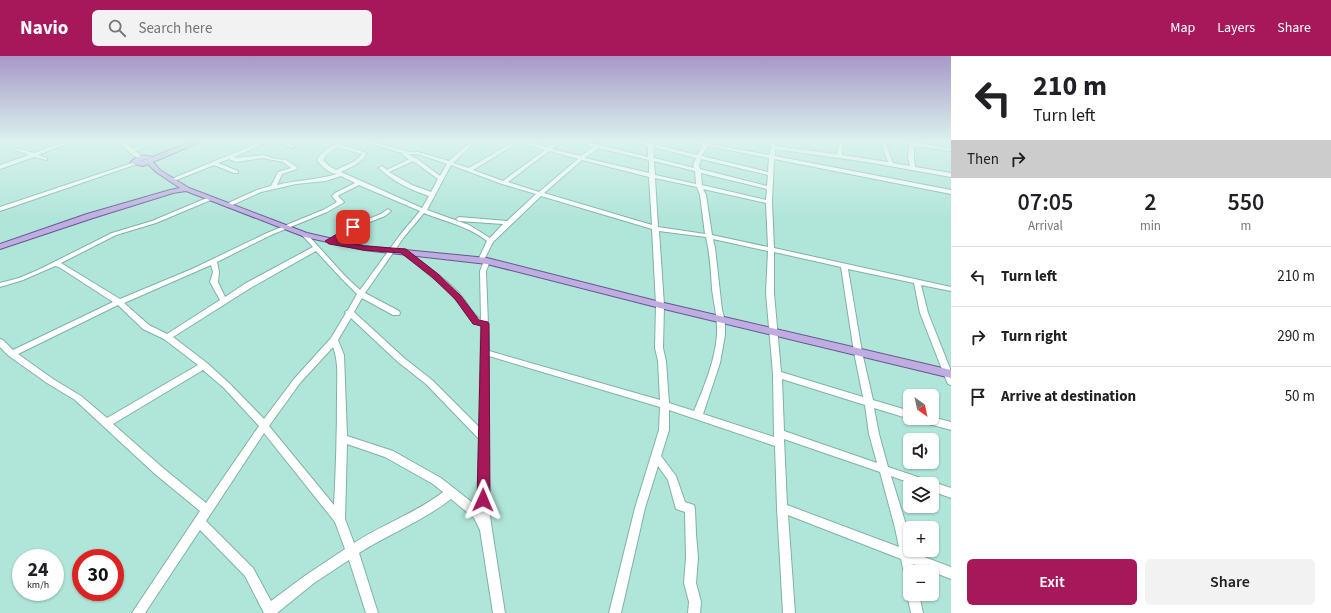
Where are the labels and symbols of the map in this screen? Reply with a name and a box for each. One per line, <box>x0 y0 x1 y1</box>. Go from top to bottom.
pin <box>336 210 370 244</box>
north arrow <box>903 389 939 425</box>
position arrow <box>462 479 504 521</box>
speed limit sign: 30 <box>72 549 124 601</box>

